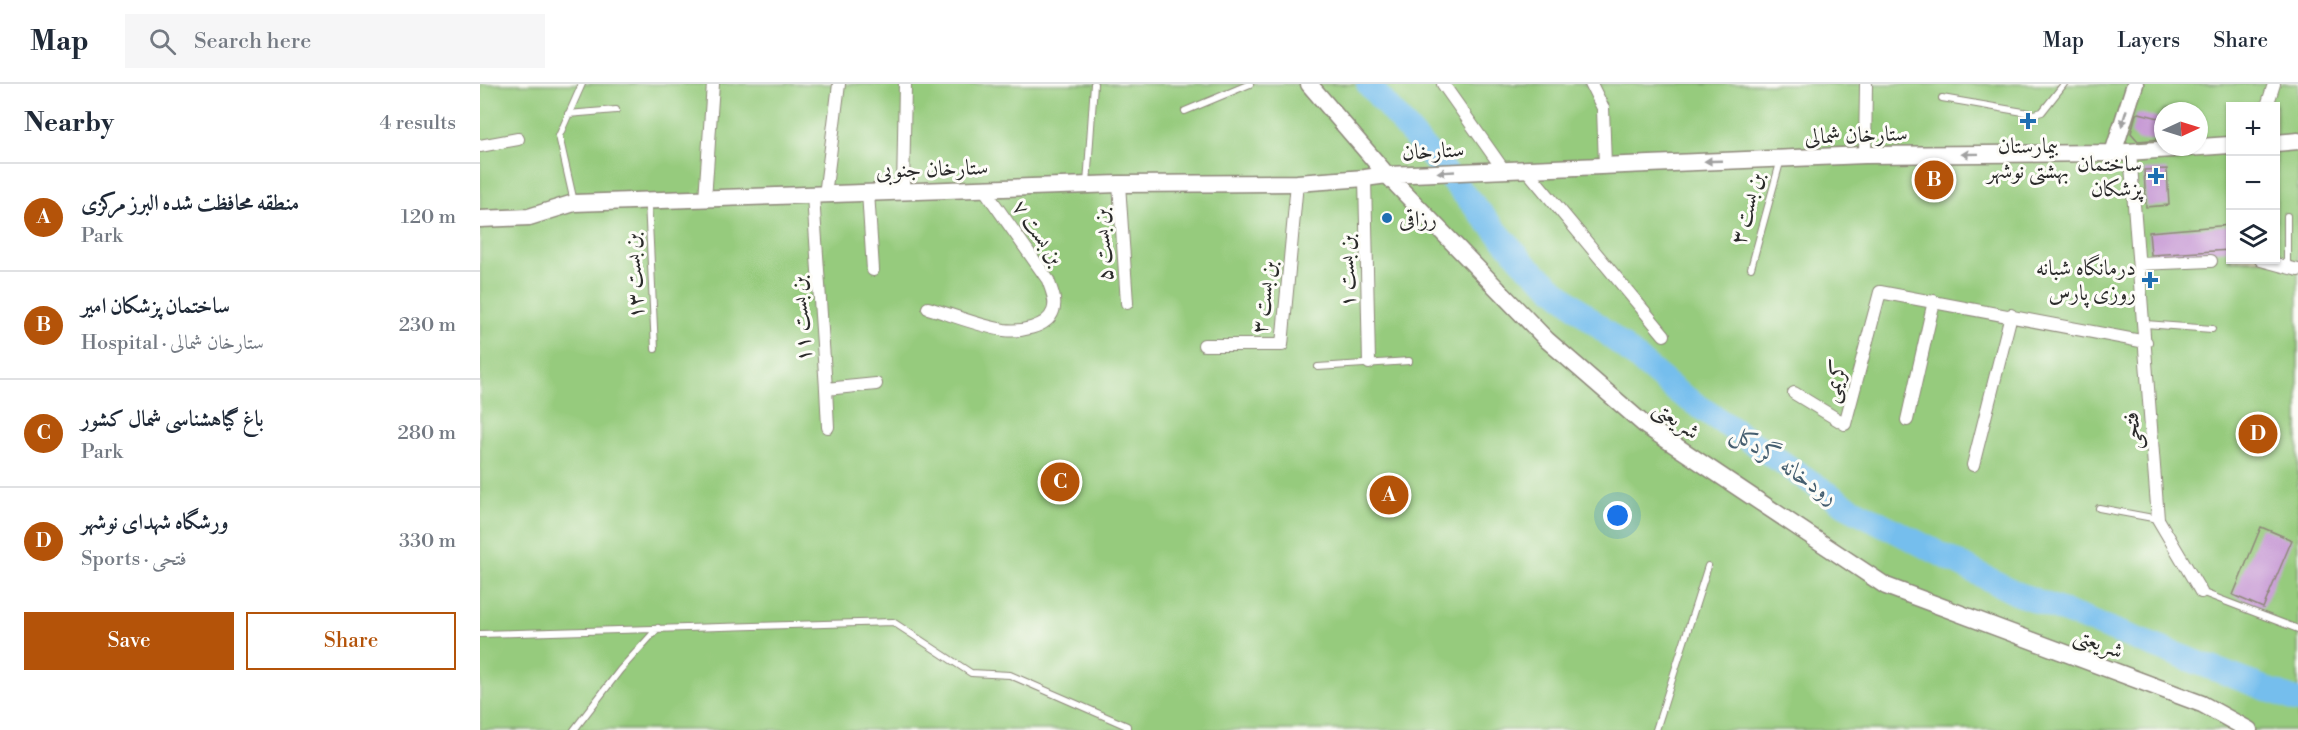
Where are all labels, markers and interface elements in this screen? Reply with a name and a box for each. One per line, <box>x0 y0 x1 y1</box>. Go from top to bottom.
search box <box>125 14 545 68</box>
text: Map <box>30 24 89 59</box>
icon: search <box>146 25 179 58</box>
text: Search here <box>194 28 311 55</box>
text: Map <box>2043 28 2084 54</box>
text: Layers <box>2117 28 2180 54</box>
text: Share <box>2213 28 2268 54</box>
north arrow <box>2154 102 2208 156</box>
map controls <box>2226 102 2280 264</box>
button: + <box>2226 102 2280 156</box>
text: Nearby <box>24 107 114 139</box>
one-way arrow <box>2119 109 2128 127</box>
text: 4 results <box>379 111 456 136</box>
marker: بیمارستان بهشتی نوشهر <box>2019 112 2037 130</box>
street label: ستارخان شمالی <box>1804 120 1908 151</box>
place label: بیمارستان بهشتی نوشهر <box>1985 133 2069 186</box>
street label: ستارخان <box>1401 136 1465 167</box>
one-way arrow <box>1961 149 1980 159</box>
place label: ساختمان پزشکان <box>2077 151 2144 203</box>
street label: ستارخان جنوبی <box>875 154 989 187</box>
one-way arrow <box>1703 156 1722 166</box>
button: − <box>2226 156 2280 210</box>
pin: B <box>1914 158 1954 202</box>
one-way arrow <box>1437 167 1456 176</box>
marker: ساختمان پزشکان <box>2147 167 2165 185</box>
street label: بن بست ۳ <box>1725 169 1770 247</box>
text: منطقه محافظت شده البرز مرکزی <box>81 190 299 217</box>
street label: بن بست ۷ <box>1006 195 1069 271</box>
text: A <box>36 205 51 230</box>
text: 120 m <box>401 205 456 230</box>
place label: رزاقی <box>1399 206 1437 233</box>
street label: بن بست ۵ <box>1087 207 1120 282</box>
button: layers <box>2226 210 2280 264</box>
marker: رزاقی <box>1380 211 1394 225</box>
text: Park <box>81 224 123 249</box>
street label: بن بست ۱۳ <box>619 232 650 320</box>
street label: بن بست ۱ <box>1333 234 1362 308</box>
place label: درمانگاه شبانه روزی پارس <box>2036 254 2136 309</box>
street label: بن بست ۳ <box>1246 259 1283 335</box>
marker: درمانگاه شبانه روزی پارس <box>2141 271 2159 289</box>
street label: بن بست ۱۱ <box>785 275 818 363</box>
text: ساختمان پزشکان امیر <box>81 293 230 320</box>
text: B <box>36 313 51 338</box>
text: 230 m <box>399 313 456 338</box>
text: Hospital · ستارخان شمالی <box>81 331 264 356</box>
street label: کریمی <box>1817 357 1855 406</box>
street label: شریعتی <box>1647 395 1705 447</box>
text: باغ گیاهشناسی شمال کشور <box>81 406 264 433</box>
street label: فتحی <box>2118 411 2148 451</box>
pin: D <box>2238 412 2278 456</box>
water label: رودخانه گردکل <box>1724 416 1845 513</box>
text: C <box>36 421 51 446</box>
text: 280 m <box>397 421 456 446</box>
text: Park <box>81 440 123 465</box>
pin: C <box>1040 460 1080 504</box>
pin: A <box>1370 472 1408 518</box>
your location <box>1603 501 1632 530</box>
text: ورشگاه شهدای نوشهر <box>81 509 229 536</box>
text: D <box>36 529 51 554</box>
text: 330 m <box>399 529 456 554</box>
text: Sports · فتحی <box>81 547 187 572</box>
button: Save <box>24 612 234 670</box>
button: Share <box>246 612 456 670</box>
street label: شریعتی <box>2070 622 2127 666</box>

